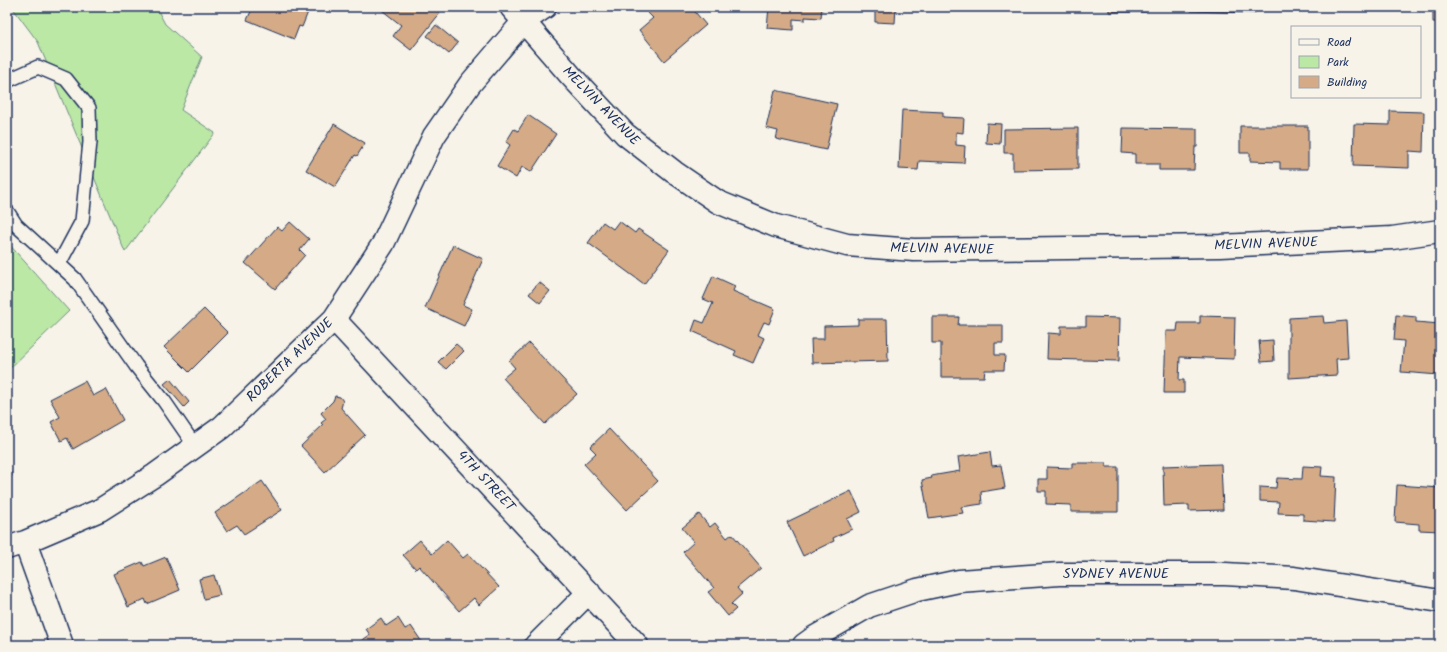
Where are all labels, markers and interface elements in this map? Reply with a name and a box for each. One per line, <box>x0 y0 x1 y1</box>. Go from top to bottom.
legend <box>1291 26 1421 98</box>
text: Road <box>1327 33 1352 52</box>
text: Park <box>1327 53 1349 72</box>
street label: MELVIN AVENUE <box>557 61 646 152</box>
text: Building <box>1327 73 1367 92</box>
street label: MELVIN AVENUE <box>1214 231 1319 257</box>
street label: MELVIN AVENUE <box>890 237 995 261</box>
street label: ROBERTA AVENUE <box>241 312 339 407</box>
street label: 4TH STREET <box>452 445 521 518</box>
street label: SYDNEY AVENUE <box>1063 563 1170 585</box>

